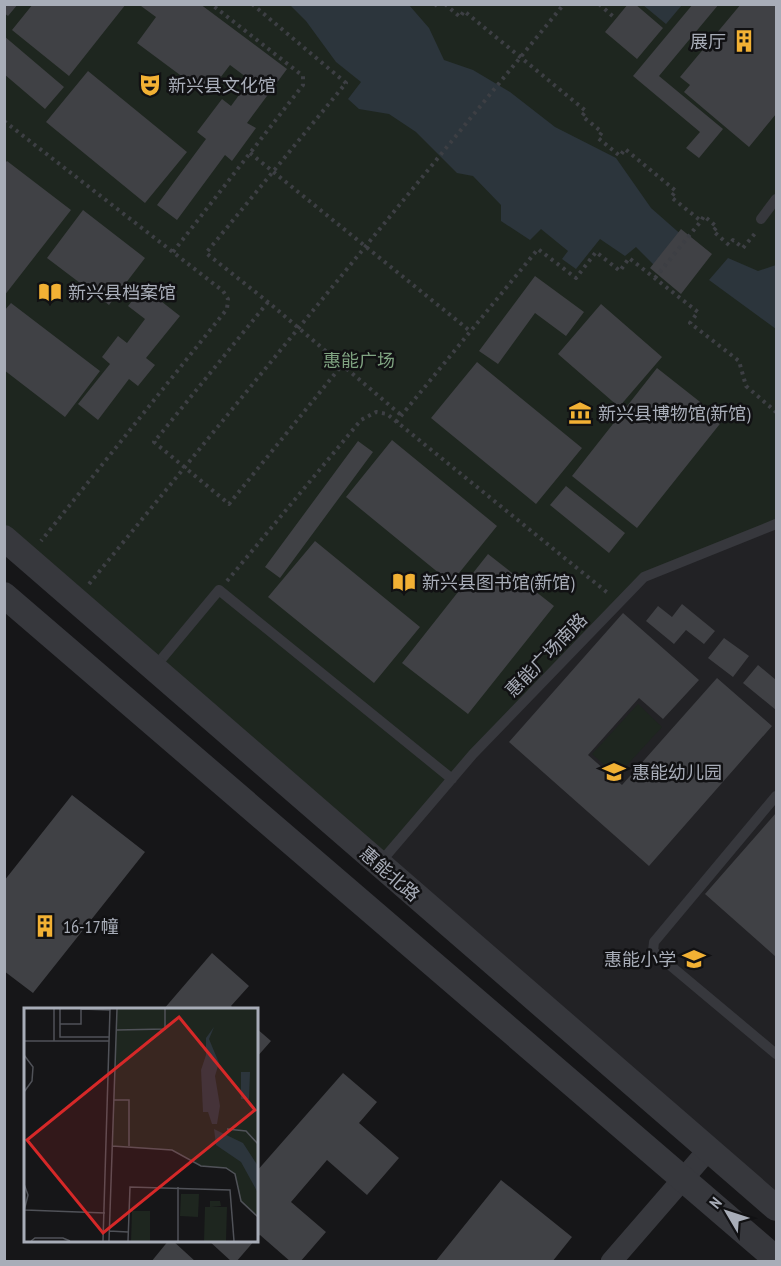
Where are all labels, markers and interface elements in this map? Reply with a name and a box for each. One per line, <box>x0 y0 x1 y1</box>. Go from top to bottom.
building icon: 展厅 <box>731 28 757 54</box>
place label: 展厅 <box>690 30 726 53</box>
theatre icon: 新兴县文化馆 <box>137 72 163 98</box>
place label: 新兴县文化馆 <box>168 74 276 97</box>
library icon: 新兴县档案馆 <box>37 279 63 305</box>
place label: 新兴县档案馆 <box>68 281 176 304</box>
park label: 惠能广场 <box>323 349 395 372</box>
museum icon: 新兴县博物馆(新馆) <box>567 400 593 426</box>
place label: 新兴县博物馆(新馆) <box>598 402 751 425</box>
library icon: 新兴县图书馆(新馆) <box>391 569 417 595</box>
place label: 新兴县图书馆(新馆) <box>422 571 575 594</box>
street label: 惠能广场南路 <box>500 608 592 702</box>
school or university icon: 惠能幼儿园 <box>601 759 627 785</box>
place label: 惠能幼儿园 <box>632 761 722 784</box>
street label: 惠能北路 <box>355 842 425 906</box>
building icon: 16-17幢 <box>32 913 58 939</box>
place label: 16-17幢 <box>63 915 119 938</box>
school or university icon: 惠能小学 <box>681 946 707 972</box>
place label: 惠能小学 <box>604 948 676 971</box>
inset map <box>24 1008 258 1242</box>
north arrow <box>697 1182 757 1242</box>
text: N <box>705 1193 726 1212</box>

